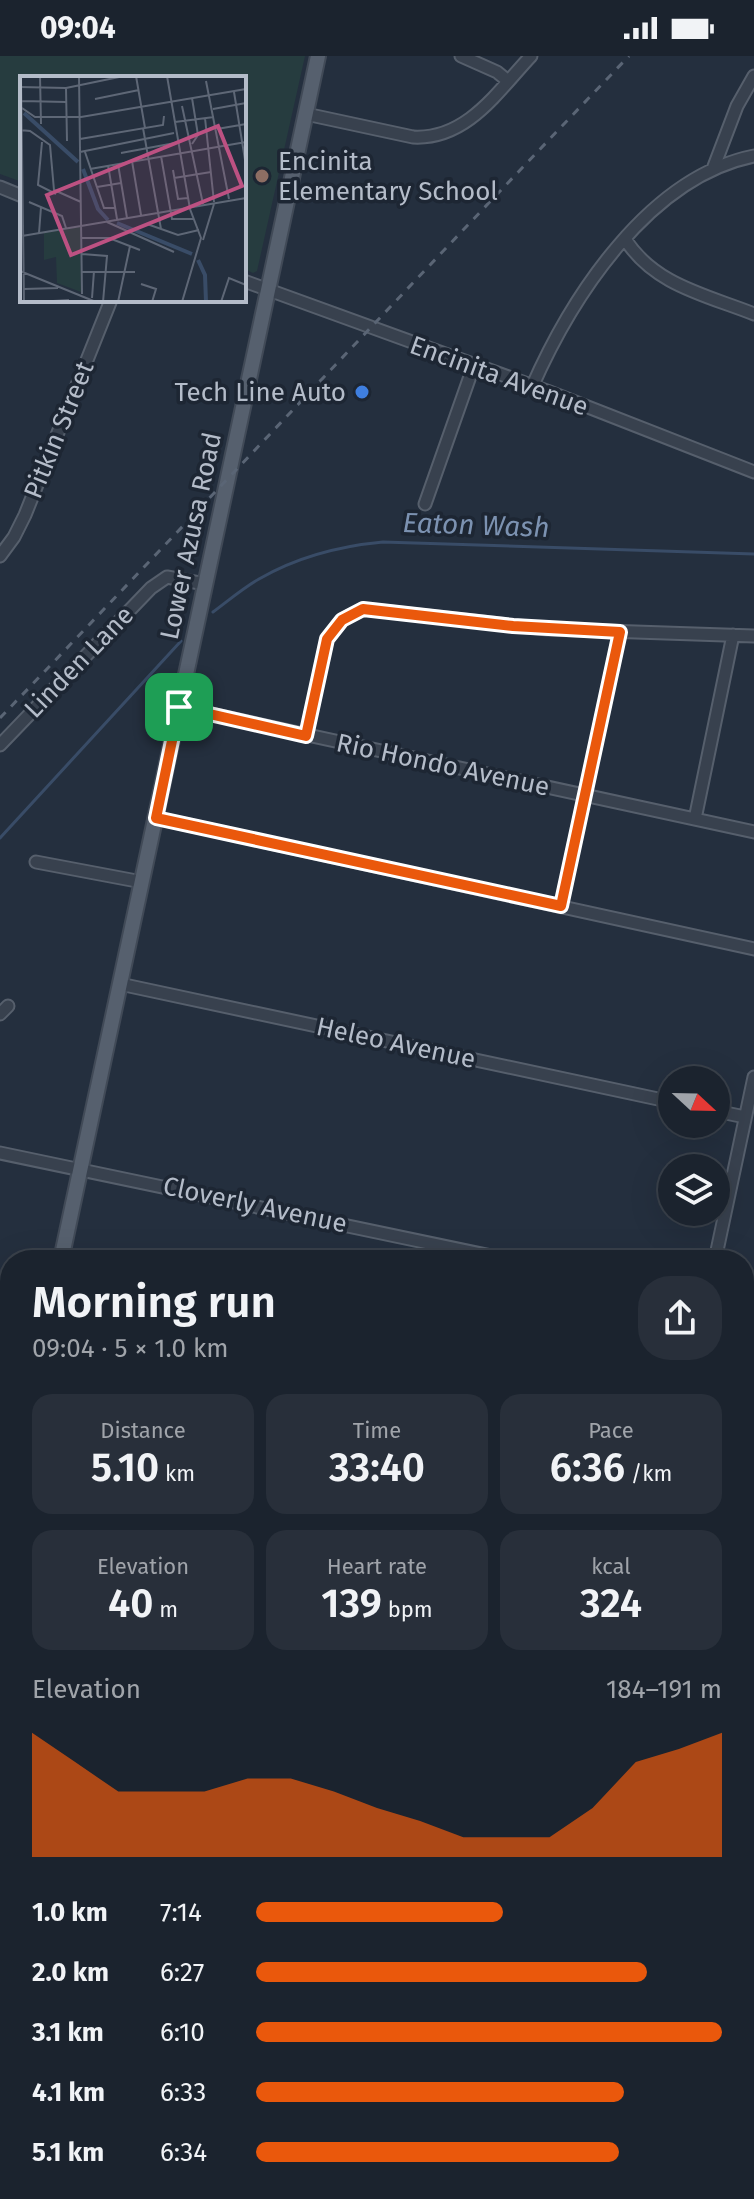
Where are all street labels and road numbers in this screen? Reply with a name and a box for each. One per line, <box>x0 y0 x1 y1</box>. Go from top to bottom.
street label: Encinita Avenue <box>405 329 593 423</box>
street label: Pitkin Street <box>17 356 101 503</box>
street label: Lower Azusa Road <box>154 429 228 643</box>
street label: Linden Lane <box>18 600 140 724</box>
street label: Rio Hondo Avenue <box>334 727 552 803</box>
street label: Heleo Avenue <box>314 1011 478 1075</box>
street label: Cloverly Avenue <box>160 1170 350 1240</box>

